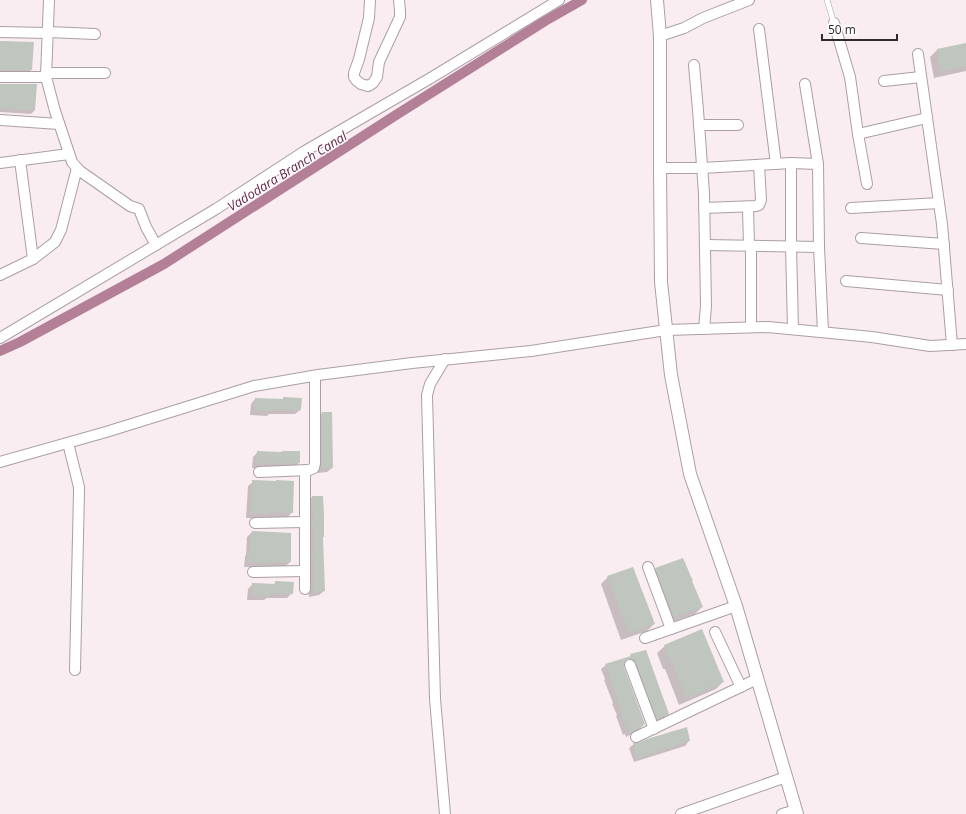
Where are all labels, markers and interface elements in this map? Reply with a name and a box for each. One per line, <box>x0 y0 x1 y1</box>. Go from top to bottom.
scale bar <box>822 16 897 42</box>
text: 50 m <box>828 21 856 38</box>
water label: Vadodara Branch Canal <box>224 127 351 215</box>

